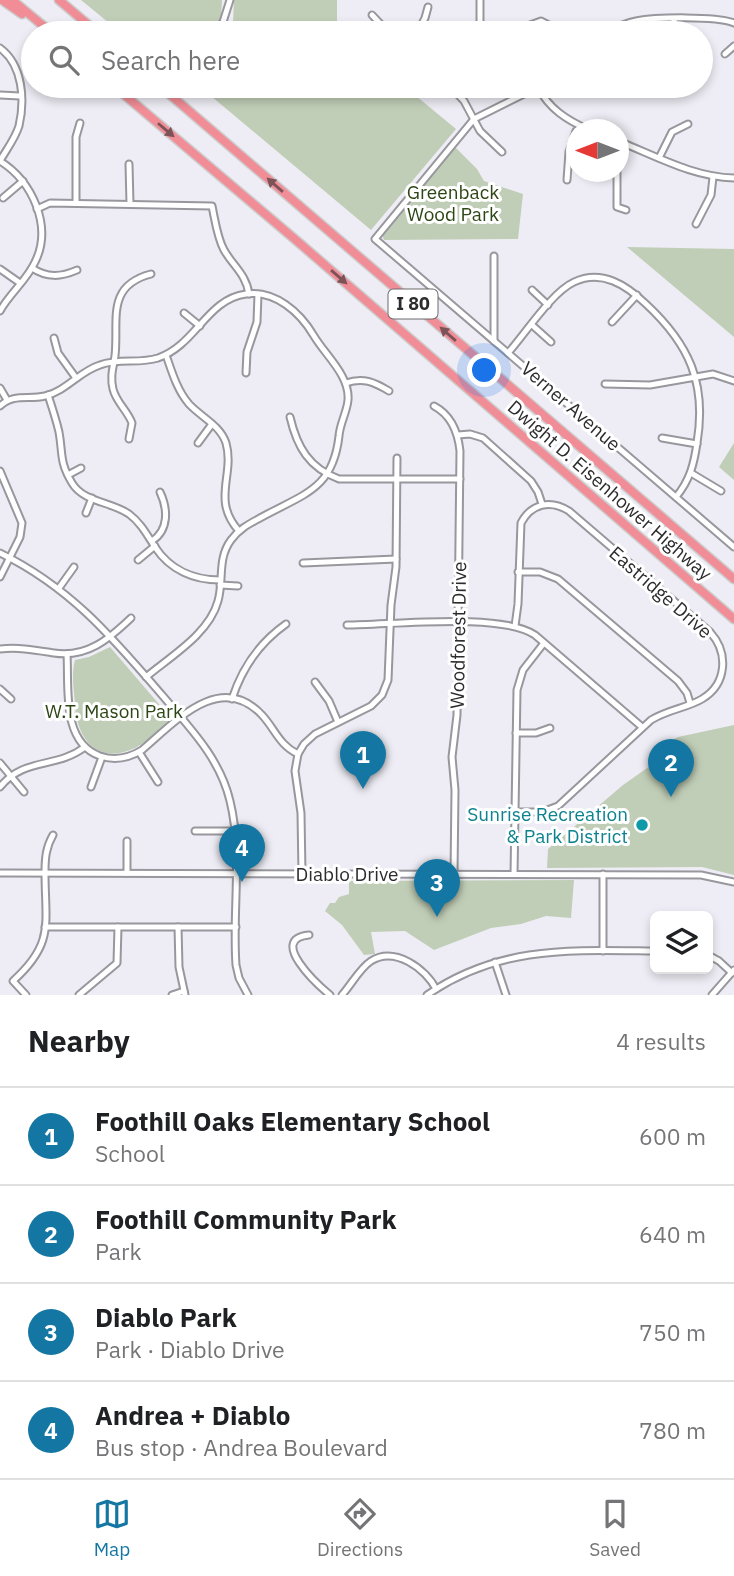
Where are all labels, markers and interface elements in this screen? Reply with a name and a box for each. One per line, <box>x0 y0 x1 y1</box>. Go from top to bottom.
search box <box>21 21 713 98</box>
icon: search <box>45 41 83 79</box>
text: Search here <box>101 43 240 77</box>
north arrow <box>566 119 629 182</box>
one-way arrow <box>157 122 174 137</box>
one-way arrow <box>267 178 284 193</box>
park label: Greenback Wood Park <box>407 180 499 226</box>
one-way arrow <box>330 269 348 285</box>
road number: I 80 <box>388 290 438 318</box>
one-way arrow <box>439 326 457 342</box>
your location <box>467 353 501 387</box>
street label: Verner Avenue <box>516 356 626 456</box>
street label: Dwight D. Eisenhower Highway <box>503 395 717 586</box>
street label: Eastridge Drive <box>605 541 717 643</box>
street label: Woodforest Drive <box>445 561 471 709</box>
park label: W.T. Mason Park <box>45 699 183 723</box>
pin: 1 <box>340 731 386 789</box>
pin: 2 <box>648 739 694 797</box>
place label: Sunrise Recreation & Park District <box>467 802 628 848</box>
marker: Sunrise Recreation & Park District <box>634 817 650 833</box>
pin: 4 <box>219 824 265 882</box>
pin: 3 <box>414 859 460 917</box>
street label: Diablo Drive <box>295 862 399 886</box>
map controls <box>650 911 713 974</box>
button: layers <box>650 911 713 974</box>
text: Nearby <box>28 1021 130 1060</box>
text: 4 results <box>616 1026 706 1056</box>
text: Foothill Oaks Elementary School <box>95 1104 490 1138</box>
text: 1 <box>44 1121 58 1151</box>
text: 600 m <box>639 1121 706 1151</box>
text: School <box>95 1138 165 1168</box>
text: Foothill Community Park <box>95 1202 397 1236</box>
text: 2 <box>44 1219 58 1249</box>
text: 640 m <box>639 1219 706 1249</box>
text: Park <box>95 1236 142 1266</box>
text: Diablo Park <box>95 1300 237 1334</box>
text: 3 <box>44 1317 58 1347</box>
text: 750 m <box>639 1317 706 1347</box>
text: Park · Diablo Drive <box>95 1334 285 1364</box>
text: Andrea + Diablo <box>95 1398 290 1432</box>
text: 4 <box>44 1415 58 1445</box>
text: 780 m <box>639 1415 706 1445</box>
text: Bus stop · Andrea Boulevard <box>95 1432 388 1462</box>
tab: Map <box>93 1495 131 1561</box>
tab: Directions <box>317 1495 403 1561</box>
tab: Saved <box>589 1495 641 1561</box>

